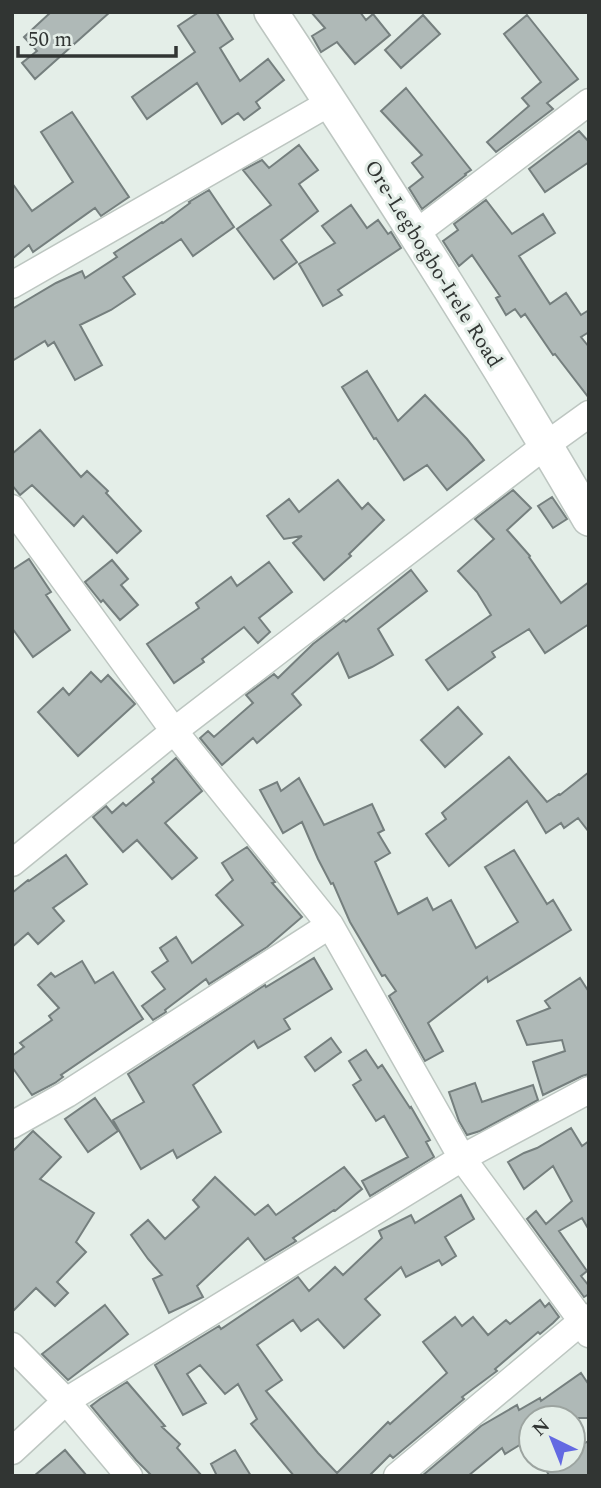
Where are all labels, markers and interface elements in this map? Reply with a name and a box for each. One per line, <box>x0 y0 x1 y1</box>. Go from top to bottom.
scale bar <box>18 14 175 58</box>
text: 50 m <box>28 24 72 56</box>
street label: Ore-Legbogbo-Irele Road <box>356 154 510 374</box>
north arrow <box>517 1404 587 1474</box>
text: N <box>526 1412 557 1444</box>

